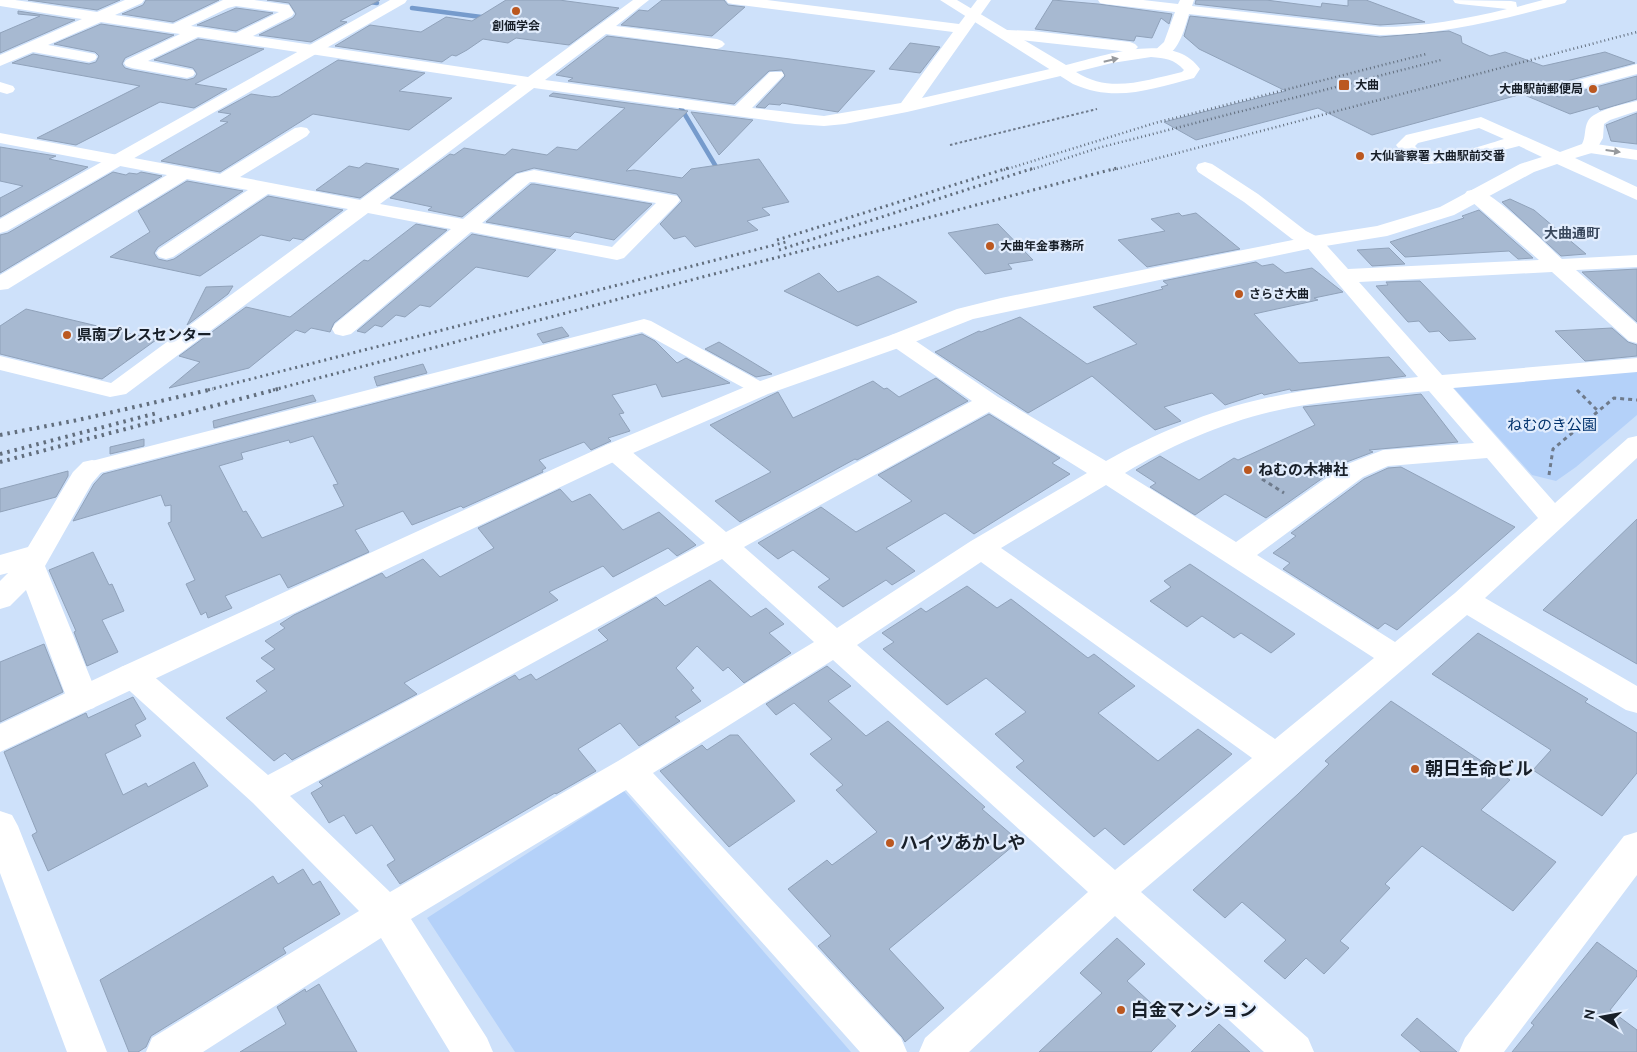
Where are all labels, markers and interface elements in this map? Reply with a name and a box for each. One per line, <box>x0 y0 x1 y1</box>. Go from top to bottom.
marker: 創価学会 <box>510 5 522 17</box>
place label: 創価学会 <box>492 19 540 32</box>
one-way arrow <box>1103 56 1118 64</box>
marker: 大曲 <box>1337 78 1351 92</box>
place label: 大曲 <box>1355 78 1379 91</box>
place label: 大曲駅前郵便局 <box>1499 82 1583 95</box>
marker: 大曲駅前郵便局 <box>1587 83 1599 95</box>
one-way arrow <box>1605 147 1621 155</box>
place label: 大仙警察署 大曲駅前交番 <box>1370 149 1506 162</box>
marker: 大仙警察署 大曲駅前交番 <box>1354 150 1366 162</box>
district label: 大曲通町 <box>1544 225 1600 241</box>
place label: 大曲年金事務所 <box>1000 239 1084 252</box>
marker: 大曲年金事務所 <box>984 240 996 252</box>
place label: さらさ大曲 <box>1249 287 1309 300</box>
marker: さらさ大曲 <box>1233 288 1245 300</box>
place label: 県南プレスセンター <box>77 326 212 343</box>
marker: 県南プレスセンター <box>61 329 73 341</box>
park label: ねむのき公園 <box>1507 416 1597 433</box>
place label: ねむの木神社 <box>1258 461 1348 478</box>
marker: ねむの木神社 <box>1242 464 1254 476</box>
place label: 朝日生命ビル <box>1425 758 1533 778</box>
marker: 朝日生命ビル <box>1409 763 1421 775</box>
place label: ハイツあかしや <box>900 832 1025 852</box>
marker: ハイツあかしや <box>884 837 896 849</box>
north arrow <box>1577 992 1627 1042</box>
place label: 白金マンション <box>1131 999 1257 1019</box>
marker: 白金マンション <box>1115 1004 1127 1016</box>
text: N <box>1580 1008 1598 1021</box>

